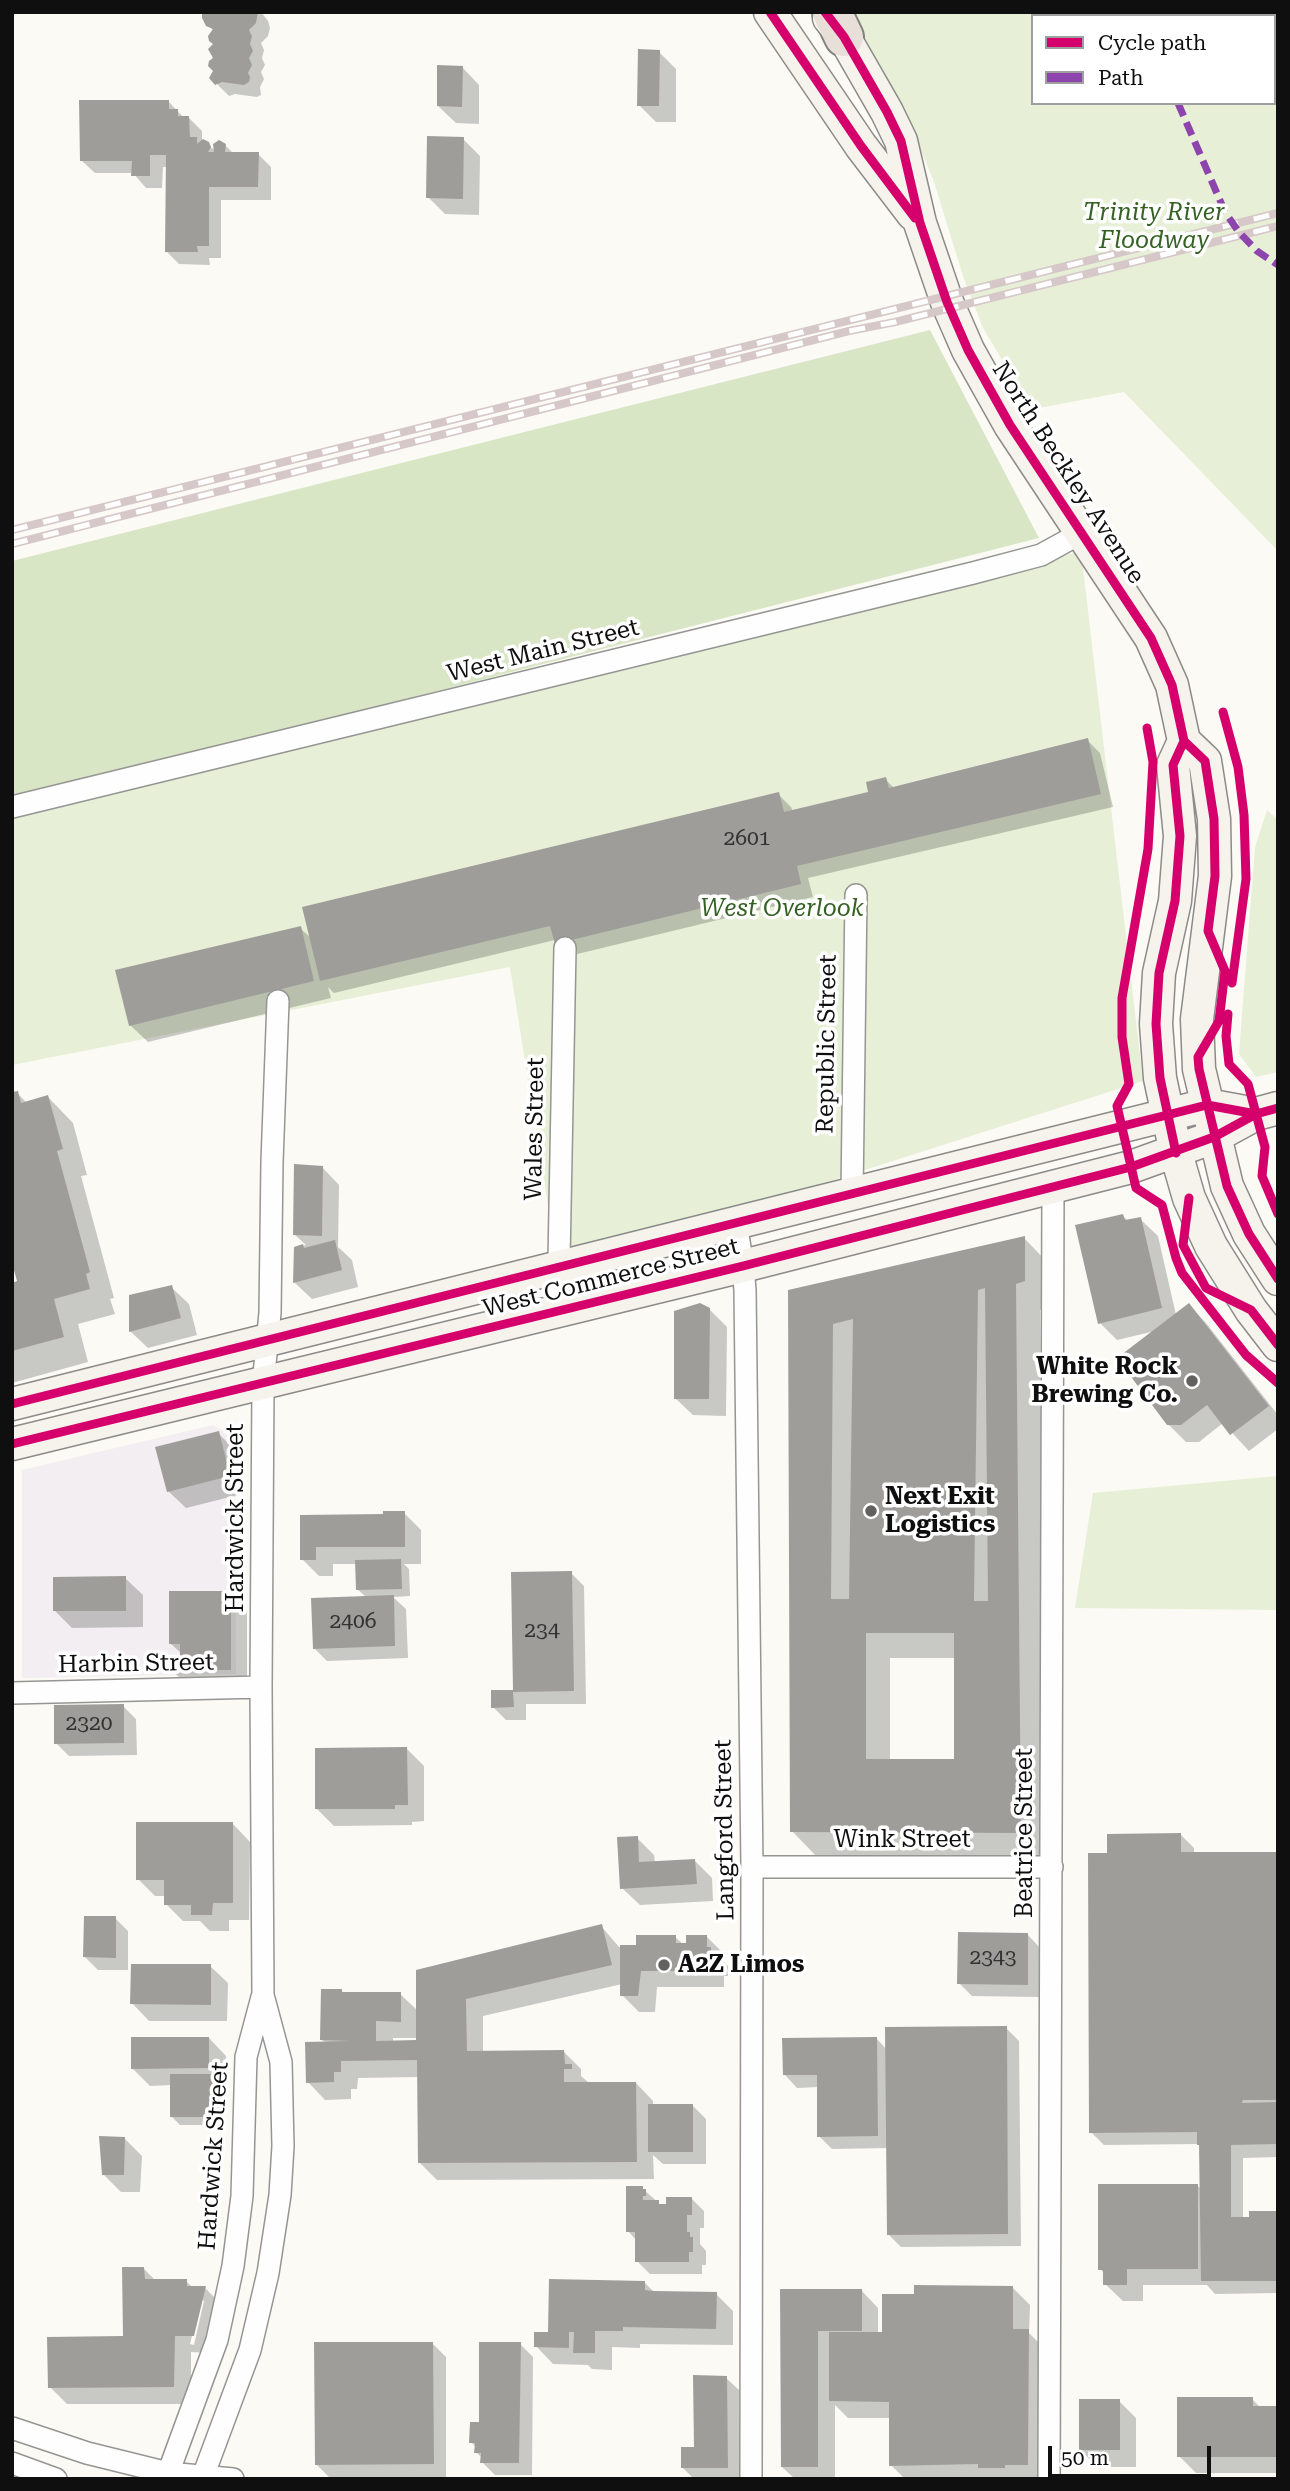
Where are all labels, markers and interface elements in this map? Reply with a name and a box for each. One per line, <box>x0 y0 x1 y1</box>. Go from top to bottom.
legend <box>1031 14 1276 105</box>
text: Cycle path <box>1098 31 1206 55</box>
text: Path <box>1098 66 1144 90</box>
park label: Trinity River Floodway <box>1083 199 1225 255</box>
street label: North Beckley Avenue <box>986 357 1150 589</box>
street label: West Main Street <box>444 613 642 689</box>
house number: 2601 <box>723 826 771 852</box>
park label: West Overlook <box>700 895 864 923</box>
street label: Republic Street <box>811 954 843 1134</box>
street label: Wales Street <box>519 1057 551 1201</box>
street label: West Commerce Street <box>480 1232 742 1324</box>
place label: White Rock Brewing Co. <box>1032 1353 1178 1409</box>
marker: White Rock Brewing Co. <box>1184 1373 1200 1389</box>
street label: Hardwick Street <box>222 1424 250 1612</box>
place label: Next Exit Logistics <box>885 1483 995 1539</box>
marker: Next Exit Logistics <box>863 1503 879 1519</box>
house number: 2406 <box>329 1609 377 1635</box>
house number: 234 <box>524 1618 560 1644</box>
street label: Harbin Street <box>58 1648 214 1680</box>
house number: 2320 <box>65 1711 113 1737</box>
street label: Langford Street <box>709 1739 741 1921</box>
street label: Beatrice Street <box>1011 1748 1039 1918</box>
street label: Wink Street <box>833 1826 971 1854</box>
house number: 2343 <box>969 1945 1017 1971</box>
place label: A2Z Limos <box>678 1951 804 1979</box>
marker: A2Z Limos <box>656 1957 672 1973</box>
street label: Hardwick Street <box>193 2061 235 2251</box>
scale bar <box>1052 2432 1215 2476</box>
text: 50 m <box>1061 2446 1109 2470</box>

